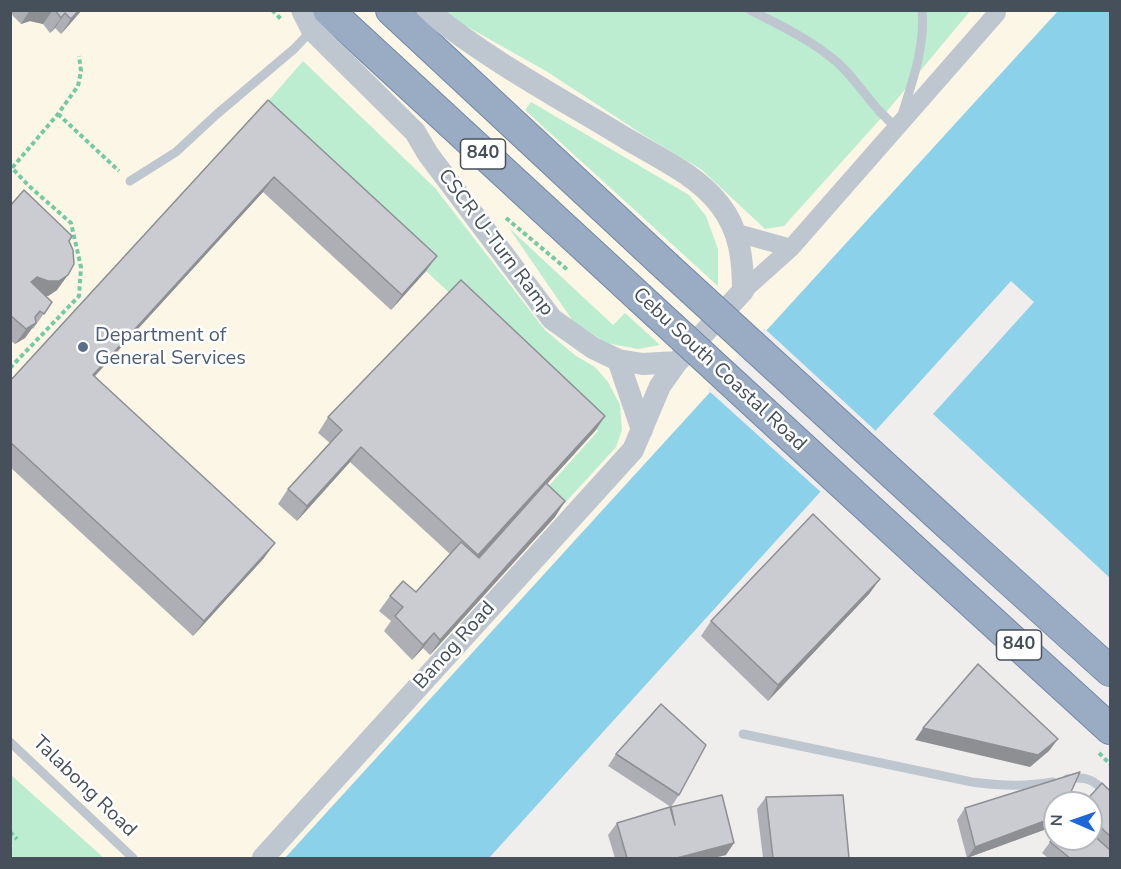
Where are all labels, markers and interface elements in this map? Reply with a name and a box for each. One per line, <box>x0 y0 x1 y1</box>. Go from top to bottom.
road number: 840 <box>460 139 506 169</box>
street label: CSCR U-Turn Ramp <box>432 165 558 321</box>
street label: Cebu South Coastal Road <box>627 283 811 457</box>
place label: Department of General Services <box>95 324 246 371</box>
marker: Department of General Services <box>76 340 90 354</box>
street label: Banog Road <box>409 597 501 695</box>
road number: 840 <box>996 630 1042 660</box>
street label: Talabong Road <box>27 731 141 843</box>
north arrow <box>1043 791 1103 851</box>
text: N <box>1046 814 1068 827</box>

